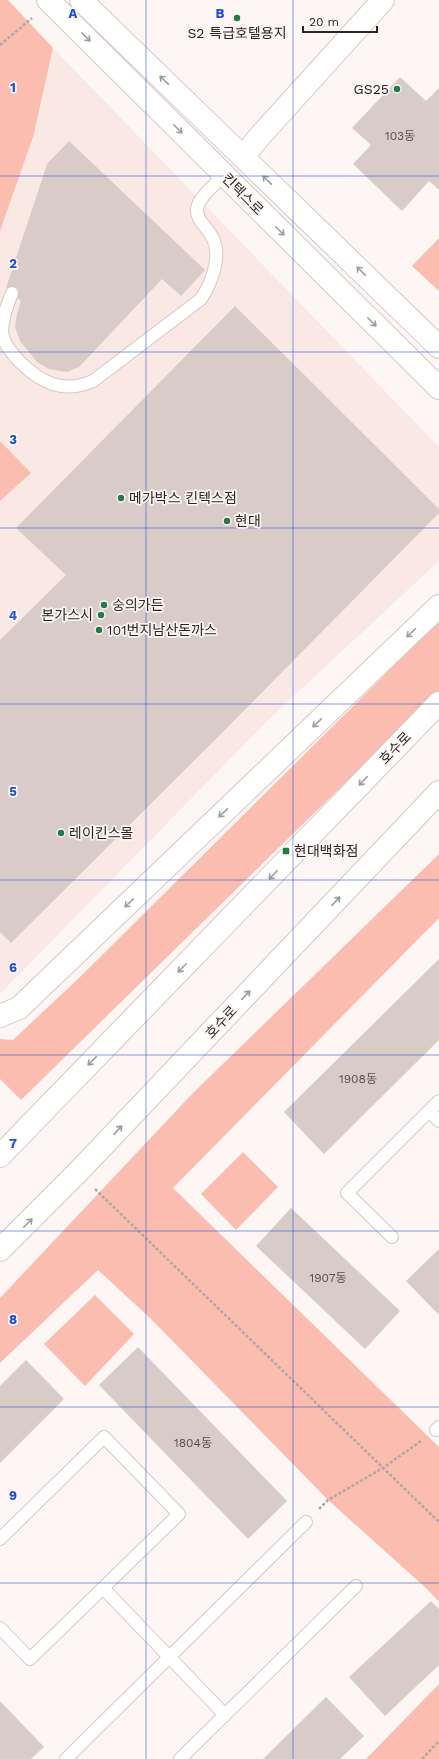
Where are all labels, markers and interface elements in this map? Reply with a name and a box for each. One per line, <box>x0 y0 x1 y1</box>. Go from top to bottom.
text: A <box>69 6 78 21</box>
text: B <box>216 6 225 21</box>
scale bar <box>303 8 377 34</box>
marker: S2 특급호텔용지 <box>232 13 242 23</box>
text: 20 m <box>309 15 339 29</box>
place label: S2 특급호텔용지 <box>187 25 287 41</box>
one-way arrow <box>81 32 91 42</box>
one-way arrow <box>159 75 169 85</box>
text: 1 <box>10 80 16 95</box>
place label: GS25 <box>354 81 389 97</box>
marker: GS25 <box>392 84 402 94</box>
one-way arrow <box>173 124 183 134</box>
house number: 103동 <box>385 129 415 143</box>
street label: 킨텍스로 <box>219 170 267 218</box>
one-way arrow <box>262 176 272 185</box>
one-way arrow <box>275 226 285 236</box>
text: 2 <box>9 256 17 271</box>
one-way arrow <box>356 266 366 276</box>
one-way arrow <box>367 317 377 327</box>
text: 3 <box>9 432 17 447</box>
place label: 메가박스 킨텍스점 <box>129 490 237 506</box>
marker: 메가박스 킨텍스점 <box>116 493 126 503</box>
place label: 현대 <box>235 513 261 529</box>
marker: 현대 <box>222 516 232 526</box>
place label: 숭의가든 <box>112 597 164 613</box>
marker: 숭의가든 <box>99 600 109 610</box>
place label: 본가스시 <box>41 607 93 623</box>
text: 4 <box>9 608 18 623</box>
marker: 본가스시 <box>96 610 106 620</box>
place label: 101번지남산돈까스 <box>107 622 217 638</box>
marker: 101번지남산돈까스 <box>94 625 104 635</box>
one-way arrow <box>406 628 416 638</box>
one-way arrow <box>312 718 322 727</box>
street label: 호수로 <box>376 728 414 767</box>
one-way arrow <box>358 776 368 786</box>
text: 5 <box>9 784 17 799</box>
one-way arrow <box>218 808 228 817</box>
place label: 레이킨스몰 <box>69 825 134 841</box>
marker: 레이킨스몰 <box>56 828 66 838</box>
place label: 현대백화점 <box>294 843 358 859</box>
marker: 현대백화점 <box>281 846 291 856</box>
one-way arrow <box>268 870 278 880</box>
one-way arrow <box>331 896 340 906</box>
one-way arrow <box>124 898 134 907</box>
text: 6 <box>9 960 17 975</box>
one-way arrow <box>177 963 187 973</box>
one-way arrow <box>242 990 251 1000</box>
street label: 호수로 <box>202 1002 240 1042</box>
one-way arrow <box>87 1056 97 1066</box>
house number: 1908동 <box>339 1072 377 1086</box>
one-way arrow <box>114 1125 123 1135</box>
text: 7 <box>9 1136 17 1151</box>
one-way arrow <box>23 1218 33 1228</box>
house number: 1907동 <box>309 1271 347 1285</box>
text: 8 <box>9 1312 17 1327</box>
house number: 1804동 <box>174 1436 212 1450</box>
text: 9 <box>9 1488 17 1503</box>

